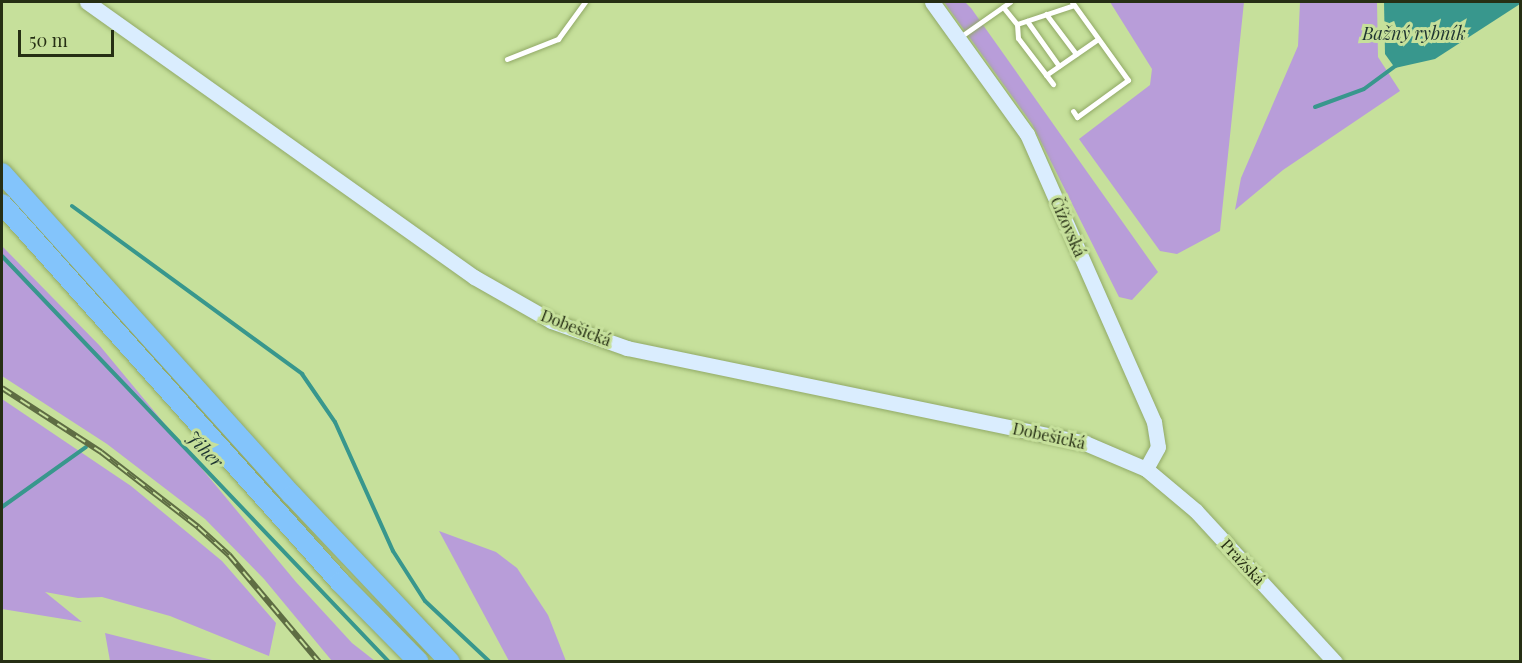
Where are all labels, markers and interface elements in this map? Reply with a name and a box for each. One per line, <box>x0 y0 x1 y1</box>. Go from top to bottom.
scale bar <box>21 18 117 56</box>
water label: Bažný rybník <box>1362 22 1466 44</box>
text: 50 m <box>29 28 68 52</box>
street label: Čížovská <box>1046 194 1090 260</box>
street label: Dobešická <box>538 306 614 350</box>
street label: Dobešická <box>1011 419 1087 453</box>
water label: Jiher <box>182 426 228 472</box>
street label: Pražská <box>1217 535 1269 589</box>

